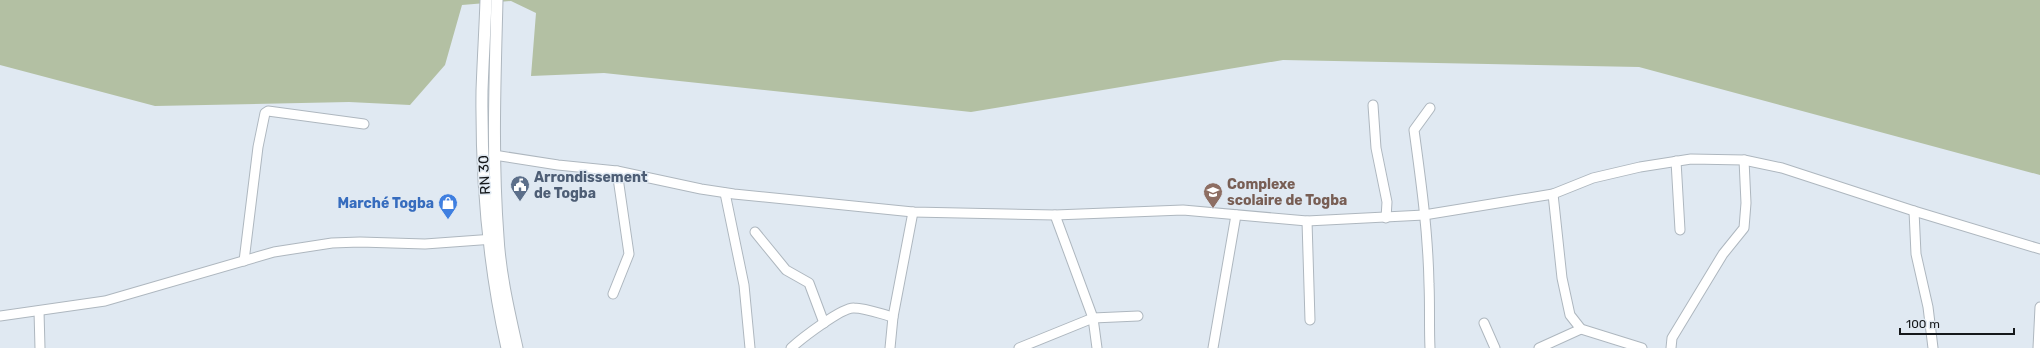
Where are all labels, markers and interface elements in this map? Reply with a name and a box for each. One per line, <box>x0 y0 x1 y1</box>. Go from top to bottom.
street label: RN 30 <box>475 155 494 195</box>
place label: Arrondissement de Togba <box>534 169 648 202</box>
public building icon: Arrondissement de Togba <box>509 174 531 202</box>
place label: Complexe scolaire de Togba <box>1227 176 1347 209</box>
school or university icon: Complexe scolaire de Togba <box>1202 181 1224 209</box>
shop icon: Marché Togba <box>437 192 459 220</box>
place label: Marché Togba <box>337 195 434 212</box>
scale bar <box>1900 310 2014 336</box>
text: 100 m <box>1906 317 1940 331</box>

